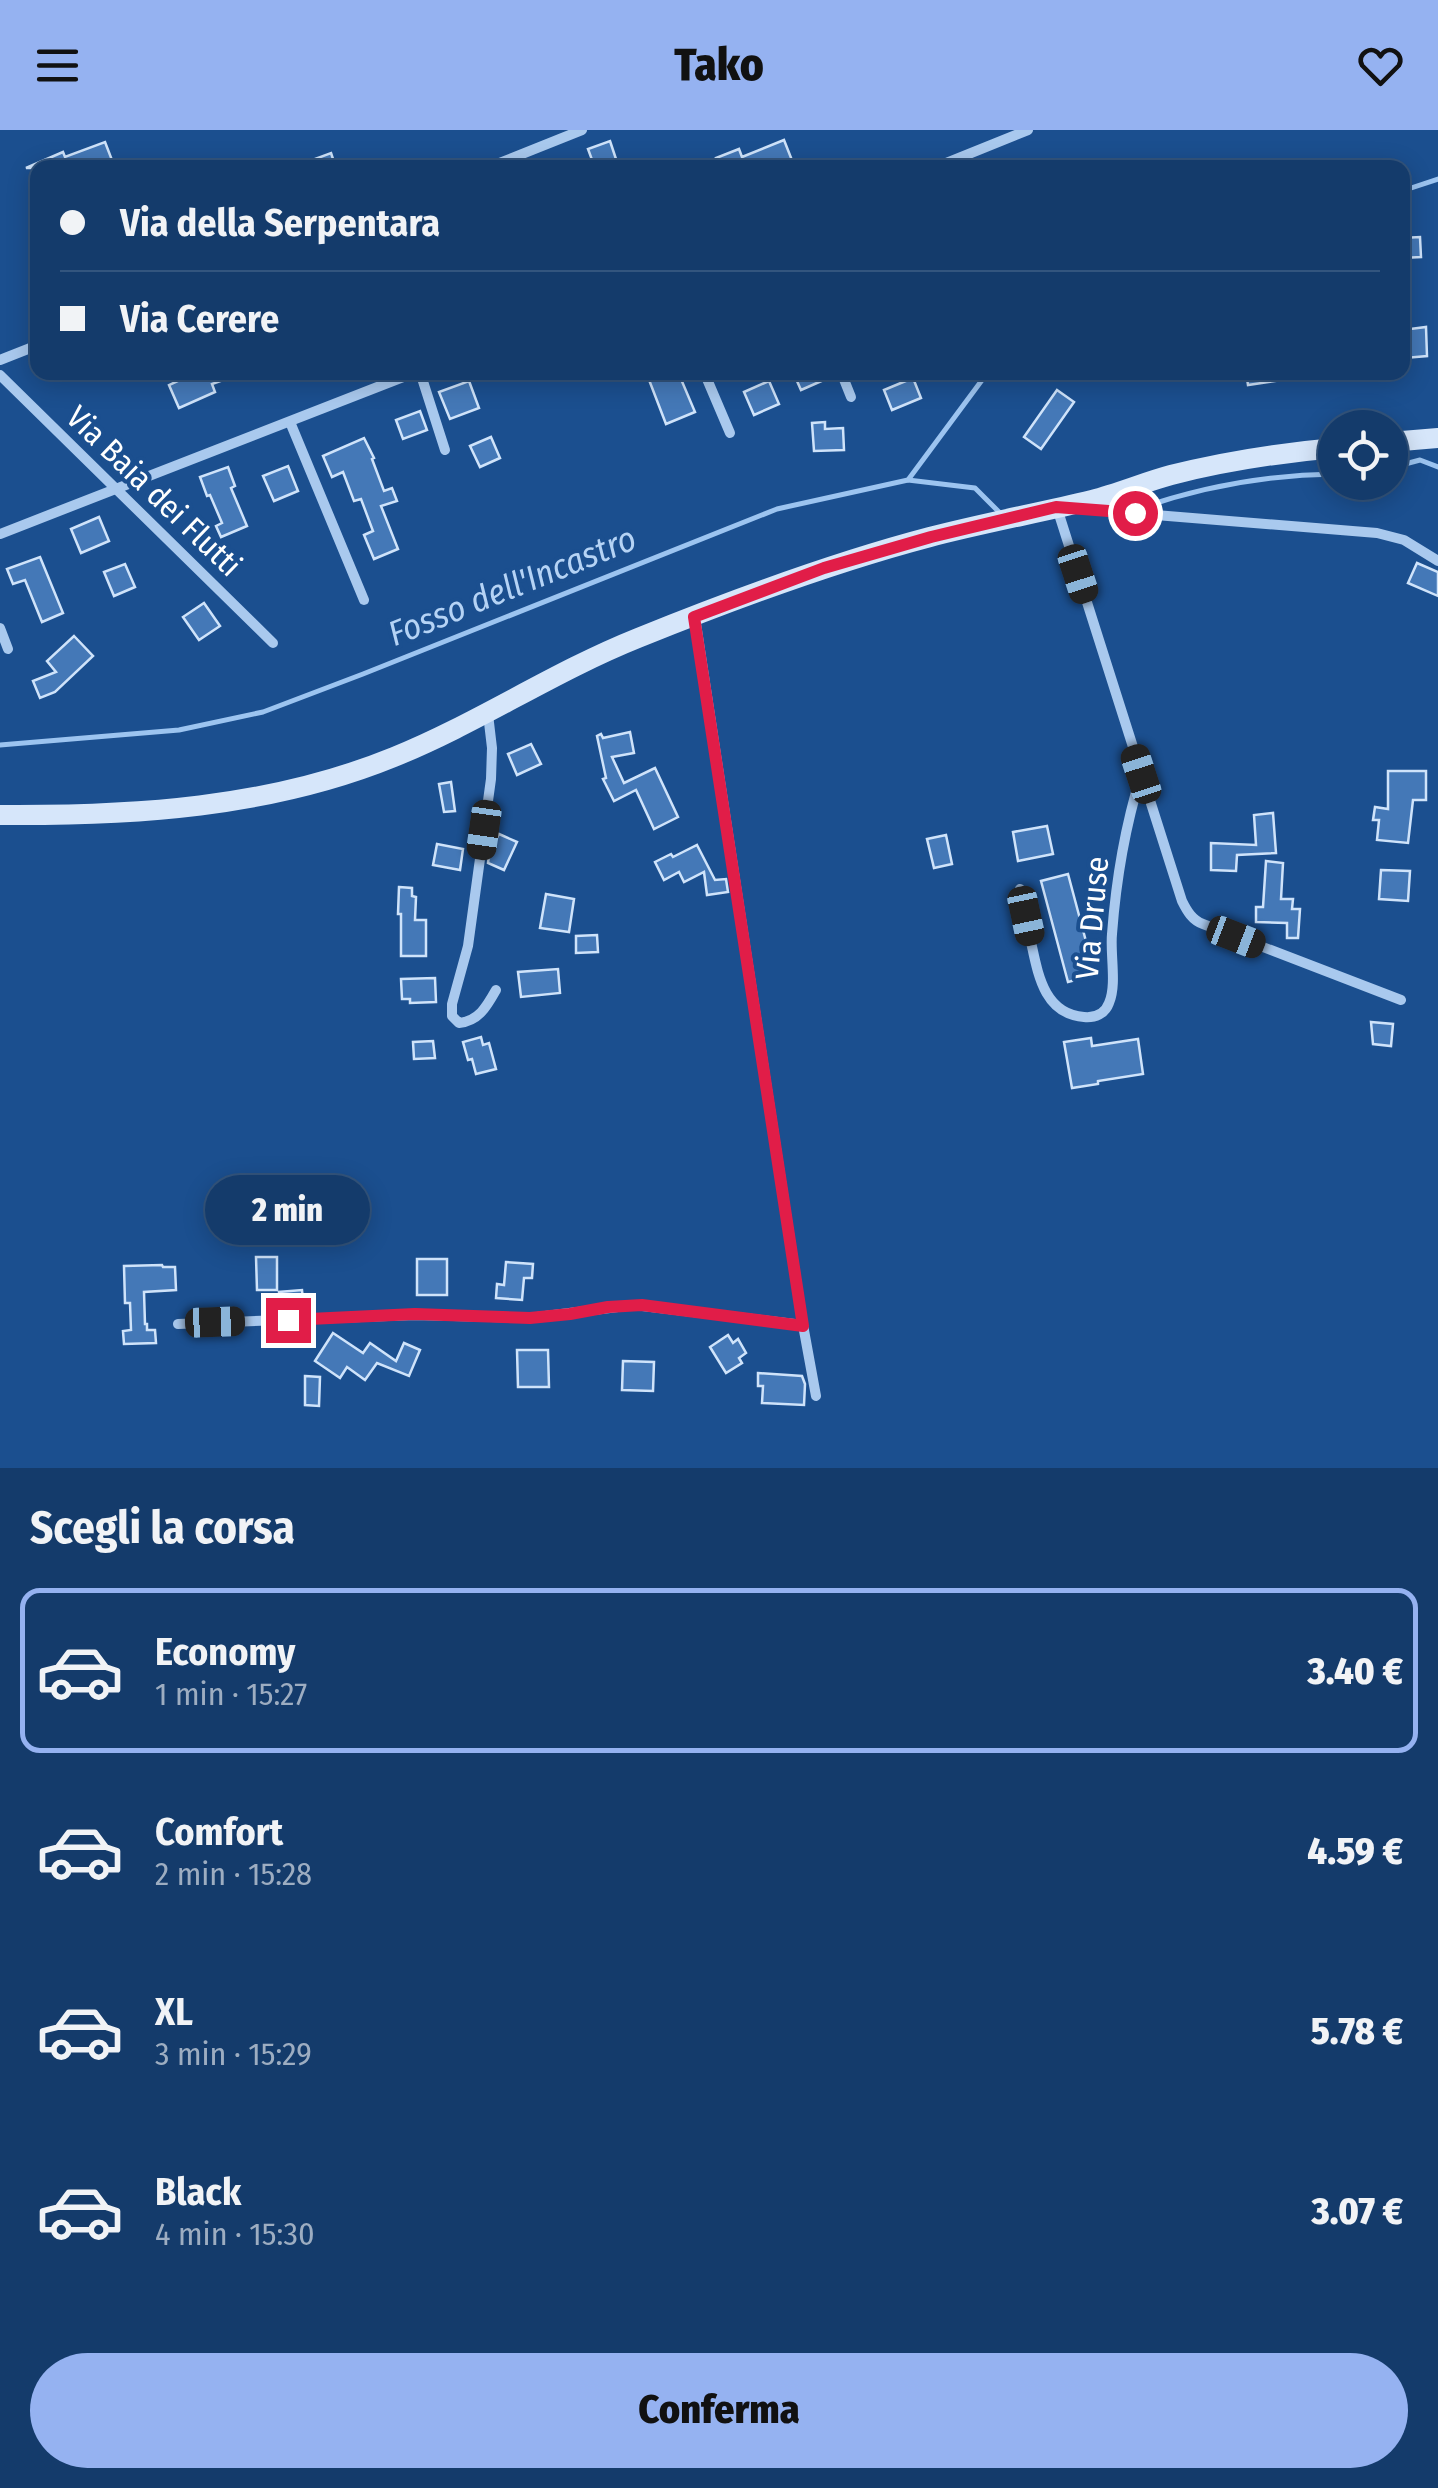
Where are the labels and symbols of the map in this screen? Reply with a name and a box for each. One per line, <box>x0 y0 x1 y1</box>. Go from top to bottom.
street label: Via Baia dei Flutti <box>59 398 249 584</box>
route start <box>1113 491 1158 536</box>
water label: Fosso dell'Incastro <box>382 517 642 655</box>
car <box>1054 541 1102 607</box>
car <box>1117 741 1165 807</box>
car <box>465 798 503 862</box>
street label: Via Druse <box>1068 855 1116 981</box>
car <box>1005 884 1047 948</box>
car <box>1203 912 1269 962</box>
callout: 2 min <box>206 1175 370 1245</box>
route end <box>266 1298 311 1343</box>
car <box>184 1306 246 1338</box>

